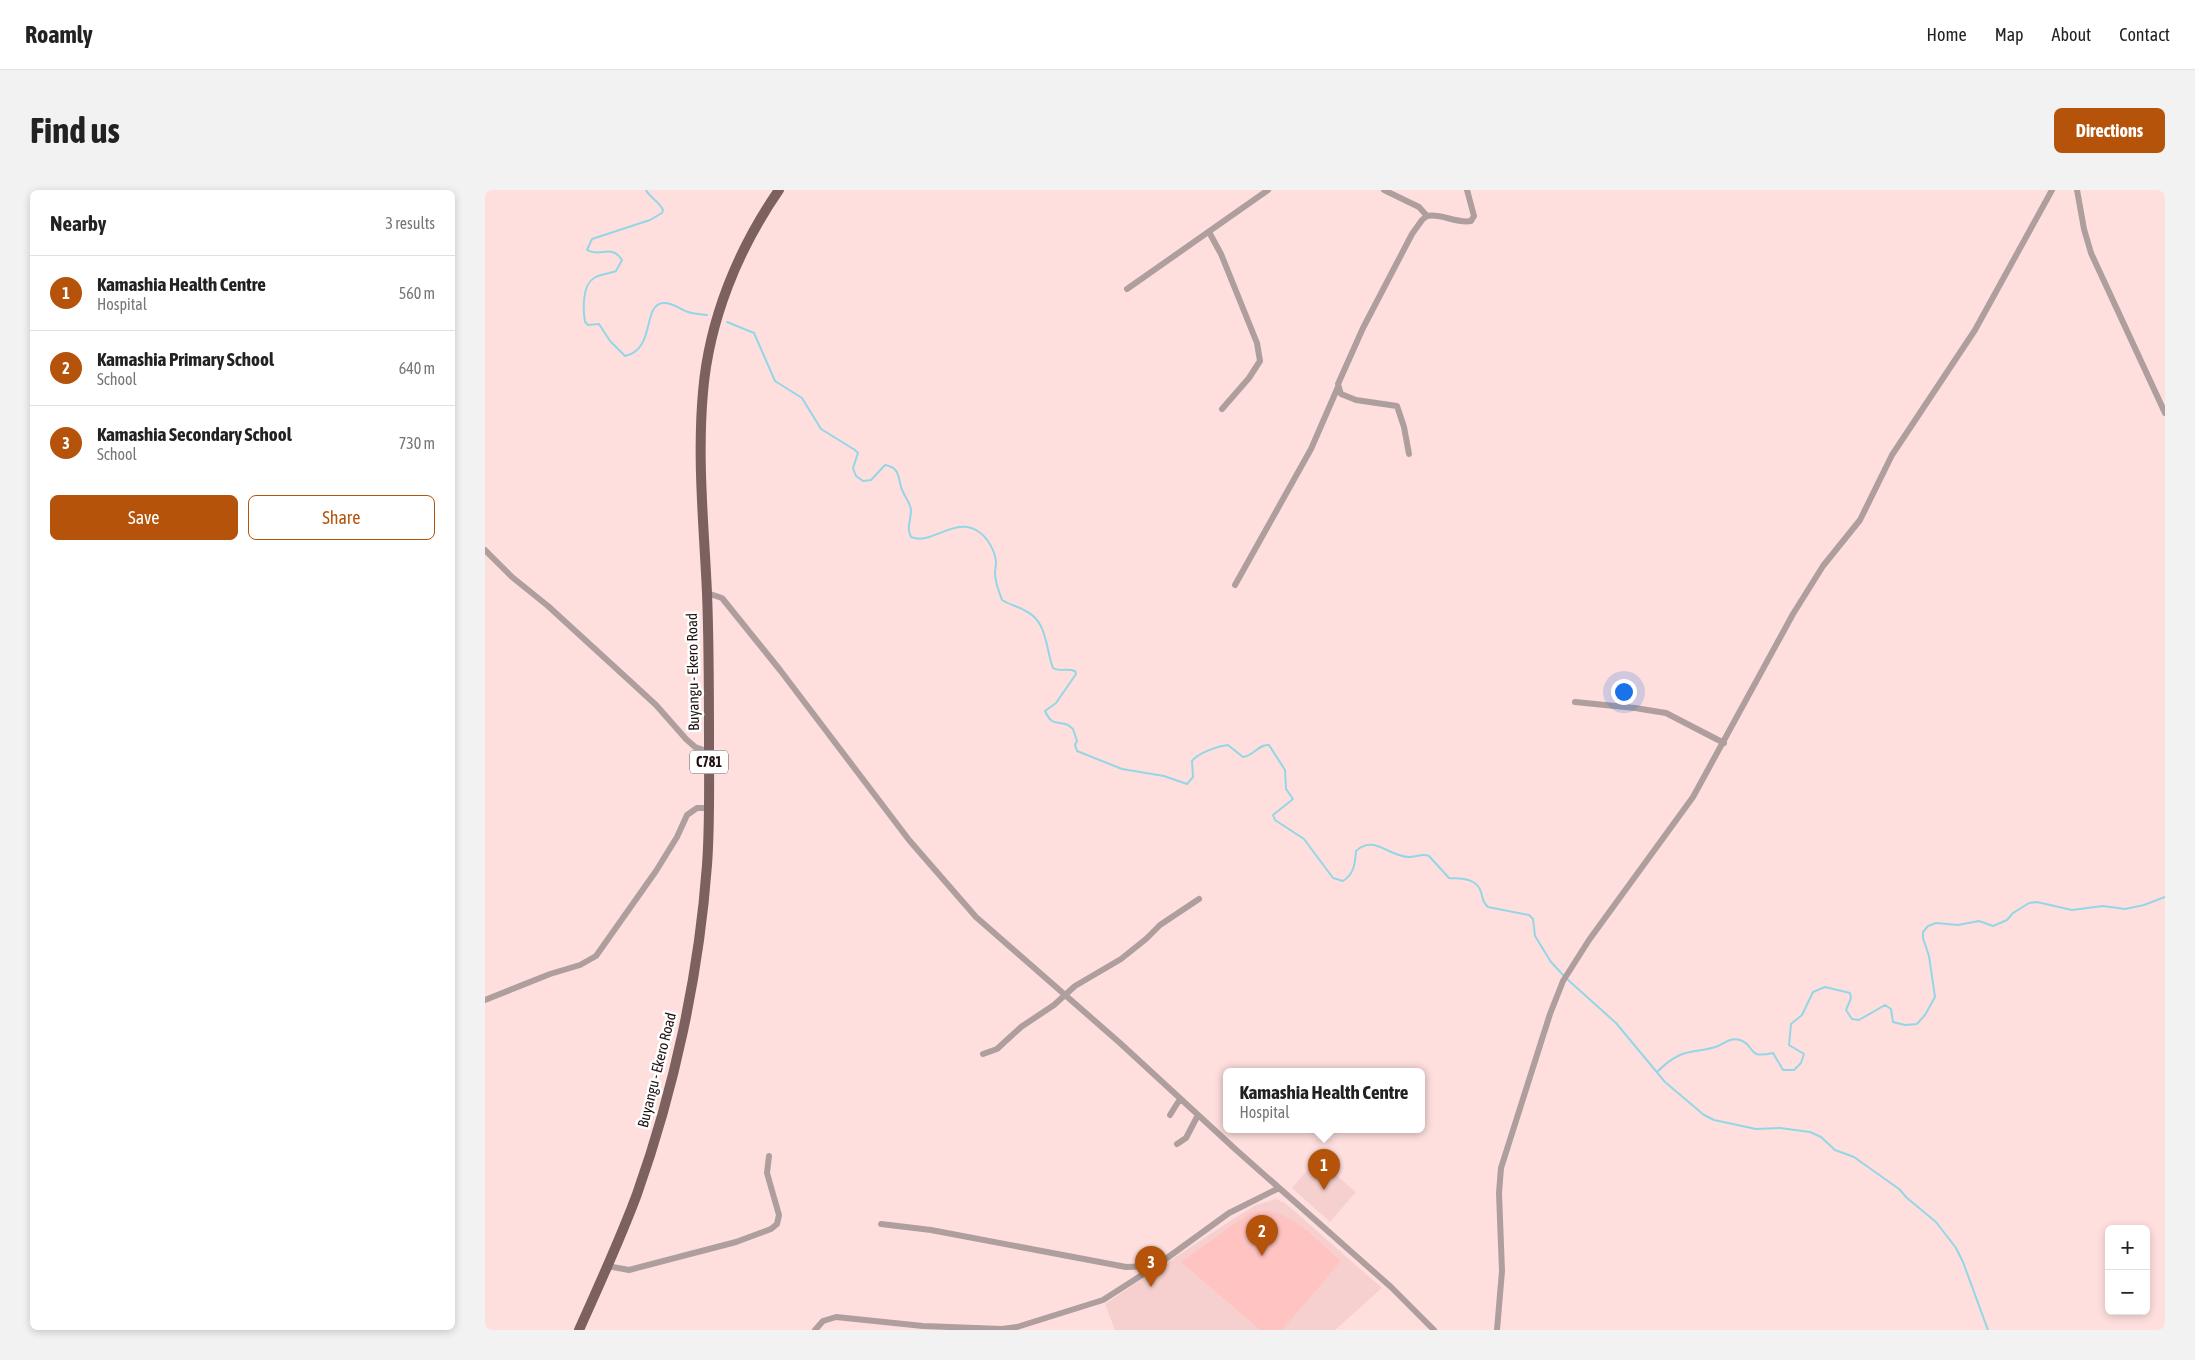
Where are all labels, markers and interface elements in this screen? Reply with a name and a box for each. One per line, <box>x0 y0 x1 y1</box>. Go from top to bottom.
text: Roamly <box>25 21 93 48</box>
text: Home <box>1927 24 1967 45</box>
text: Map <box>1995 24 2024 45</box>
text: About <box>2052 24 2091 45</box>
text: Contact <box>2119 24 2170 45</box>
button: Directions <box>2054 108 2165 153</box>
text: Find us <box>30 110 120 150</box>
text: Nearby <box>50 211 106 235</box>
text: 3 results <box>385 214 435 232</box>
text: Kamashia Health Centre <box>97 273 266 295</box>
text: 1 <box>62 284 70 302</box>
text: 560 m <box>399 284 435 302</box>
text: Hospital <box>97 295 147 313</box>
text: Kamashia Primary School <box>97 348 274 370</box>
text: 2 <box>62 359 70 377</box>
text: 640 m <box>399 359 435 377</box>
text: School <box>97 370 137 388</box>
text: Kamashia Secondary School <box>97 423 292 445</box>
text: 3 <box>62 434 70 452</box>
text: 730 m <box>399 434 435 452</box>
text: School <box>97 445 137 463</box>
button: Save <box>50 495 238 540</box>
button: Share <box>248 495 435 540</box>
street label: Buyangu - Ekero Road <box>683 613 702 731</box>
your location <box>1611 679 1637 705</box>
road number: C781 <box>690 750 728 774</box>
street label: Buyangu - Ekero Road <box>634 1011 679 1129</box>
popup <box>1223 1068 1425 1133</box>
text: Kamashia Health Centre <box>1240 1081 1408 1103</box>
text: Hospital <box>1240 1103 1290 1121</box>
pin: 1 <box>1308 1149 1340 1190</box>
pin: 2 <box>1246 1215 1278 1256</box>
map controls <box>2105 1225 2150 1315</box>
button: + <box>2105 1225 2150 1270</box>
pin: 3 <box>1135 1246 1167 1287</box>
button: − <box>2105 1270 2150 1315</box>

